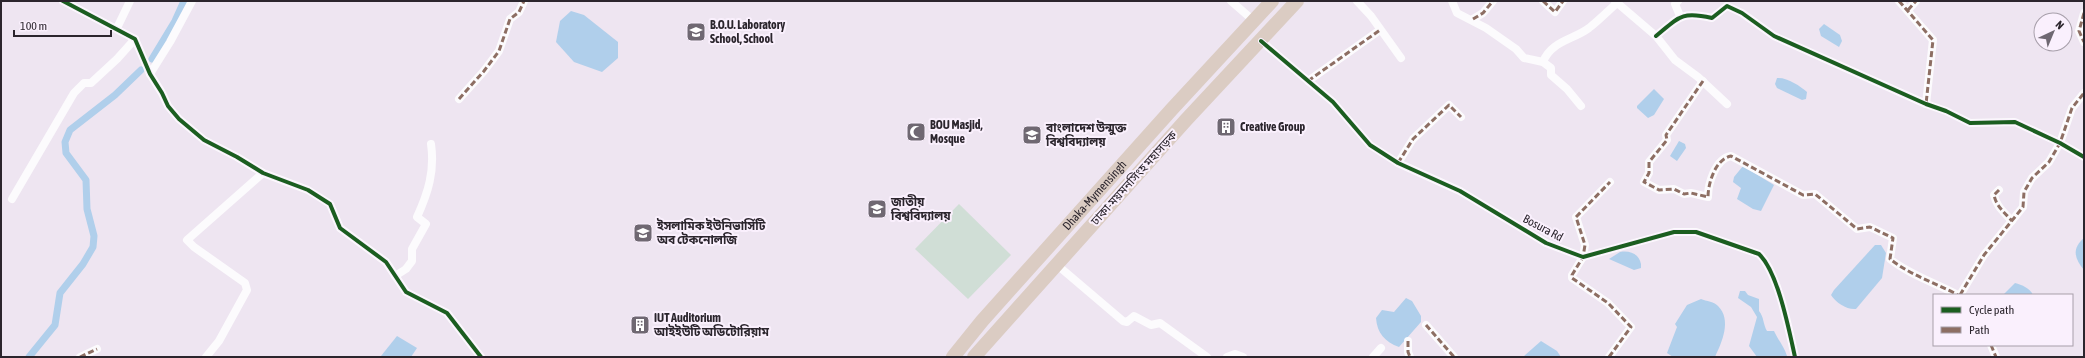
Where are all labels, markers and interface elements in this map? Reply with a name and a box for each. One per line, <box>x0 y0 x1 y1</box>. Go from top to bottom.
scale bar <box>14 12 111 38</box>
north arrow <box>2033 12 2073 52</box>
place label: B.O.U. Laboratory School, School <box>710 18 785 46</box>
text: N <box>2053 18 2066 31</box>
text: 100 m <box>20 19 47 33</box>
school or university icon: B.O.U. Laboratory School, School <box>685 21 707 43</box>
building icon: Creative Group <box>1215 116 1237 138</box>
place label: BOU Masjid, Mosque <box>930 118 983 146</box>
place label: বাংলাদেশ উন্মুক্ত বিশ্ববিদ্যালয় <box>1045 120 1127 149</box>
place label: Creative Group <box>1240 120 1305 134</box>
mosque icon: BOU Masjid, Mosque <box>905 121 927 143</box>
school or university icon: বাংলাদেশ উন্মুক্ত বিশ্ববিদ্যালয় <box>1021 124 1043 146</box>
street label: ঢাকা-ময়মনসিংহ মহাসড়ক <box>1087 127 1180 229</box>
street label: Dhaka-Mymensingh <box>1060 158 1129 233</box>
place label: জাতীয় বিশ্ববিদ্যালয় <box>890 194 951 223</box>
school or university icon: জাতীয় বিশ্ববিদ্যালয় <box>866 198 888 220</box>
street label: Bosura Rd <box>1520 212 1566 244</box>
place label: ইসলামিক ইউনিভার্সিটি অব টেকনোলজি <box>656 218 766 247</box>
school or university icon: ইসলামিক ইউনিভার্সিটি অব টেকনোলজি <box>632 222 654 244</box>
legend <box>1933 294 2073 346</box>
text: Cycle path <box>1969 303 2014 317</box>
place label: IUT Auditorium আইইউটি অডিটোরিয়াম <box>653 311 770 339</box>
building icon: IUT Auditorium আইইউটি অডিটোরিয়াম <box>629 314 651 336</box>
text: Path <box>1969 323 1990 337</box>

